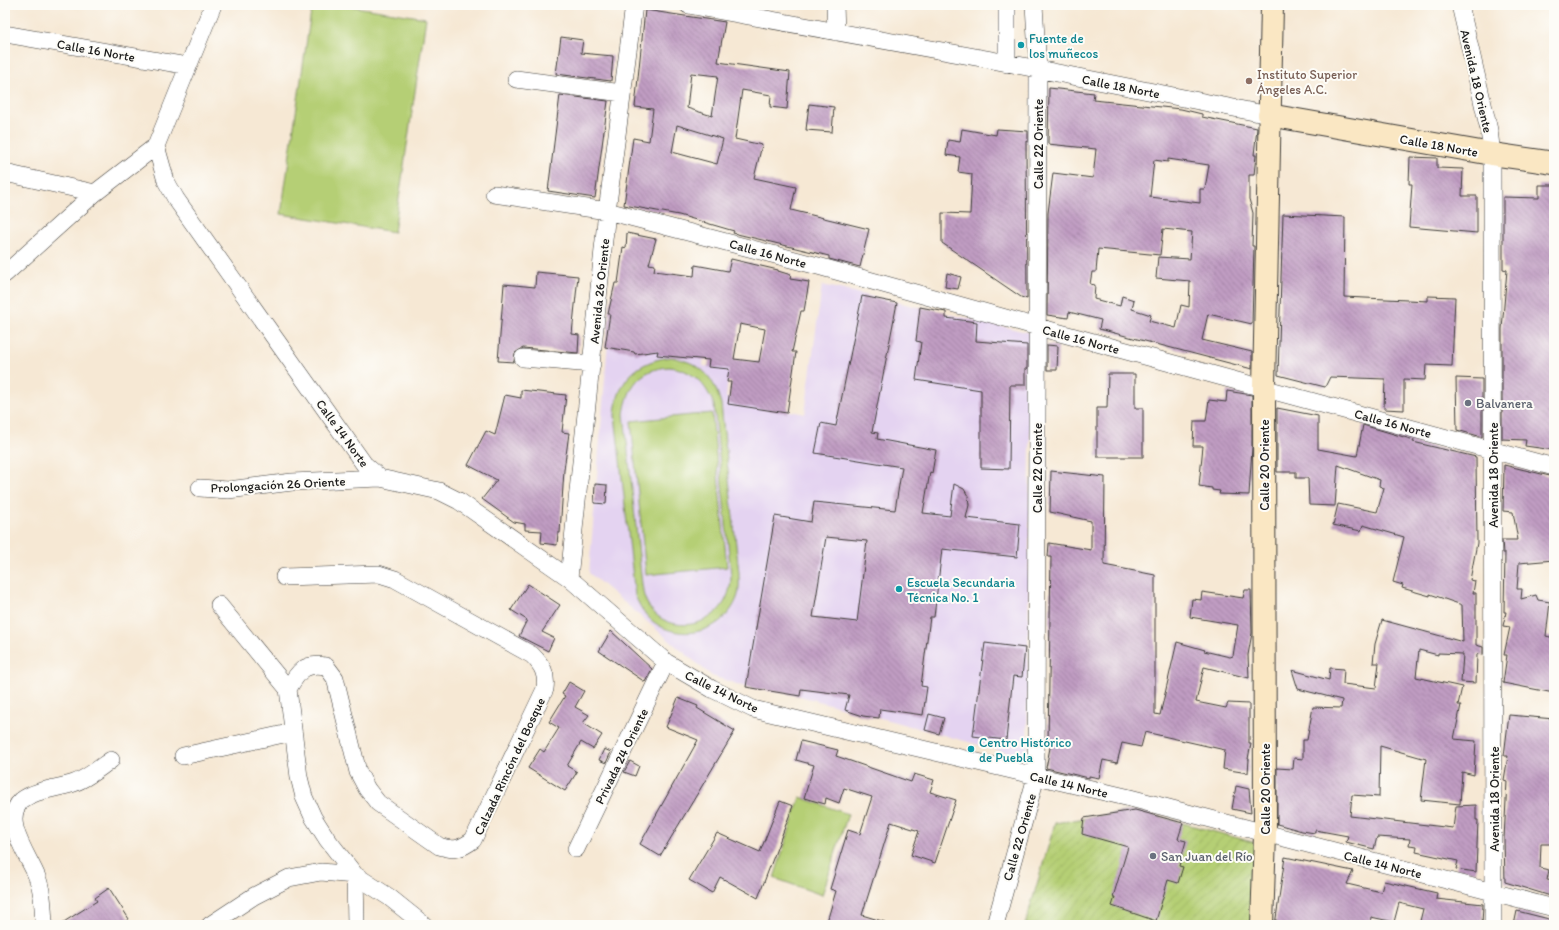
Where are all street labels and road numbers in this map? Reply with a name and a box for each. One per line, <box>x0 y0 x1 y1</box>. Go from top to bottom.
street label: Avenida 18 Oriente <box>1457 28 1496 134</box>
street label: Calle 16 Norte <box>56 36 136 65</box>
street label: Calle 18 Norte <box>1081 72 1161 101</box>
street label: Calle 22 Oriente <box>1031 99 1046 189</box>
street label: Calle 18 Norte <box>1399 131 1479 160</box>
street label: Calle 16 Norte <box>728 236 808 271</box>
street label: Avenida 26 Oriente <box>586 237 613 345</box>
street label: Calle 16 Norte <box>1041 322 1121 357</box>
street label: Calle 14 Norte <box>313 397 372 470</box>
street label: Calle 16 Norte <box>1353 406 1433 441</box>
street label: Calle 20 Oriente <box>1257 419 1272 511</box>
street label: Avenida 18 Oriente <box>1486 422 1501 528</box>
street label: Calle 22 Oriente <box>1030 423 1045 513</box>
street label: Prolongación 26 Oriente <box>210 473 346 496</box>
street label: Calle 14 Norte <box>683 667 761 716</box>
street label: Calzada Rincón del Bosque <box>471 695 548 837</box>
street label: Privada 24 Oriente <box>592 706 651 807</box>
street label: Calle 20 Oriente <box>1258 743 1273 835</box>
street label: Avenida 18 Oriente <box>1487 746 1502 852</box>
street label: Calle 14 Norte <box>1028 768 1110 801</box>
street label: Calle 22 Oriente <box>1000 792 1039 883</box>
street label: Calle 14 Norte <box>1342 848 1423 881</box>

